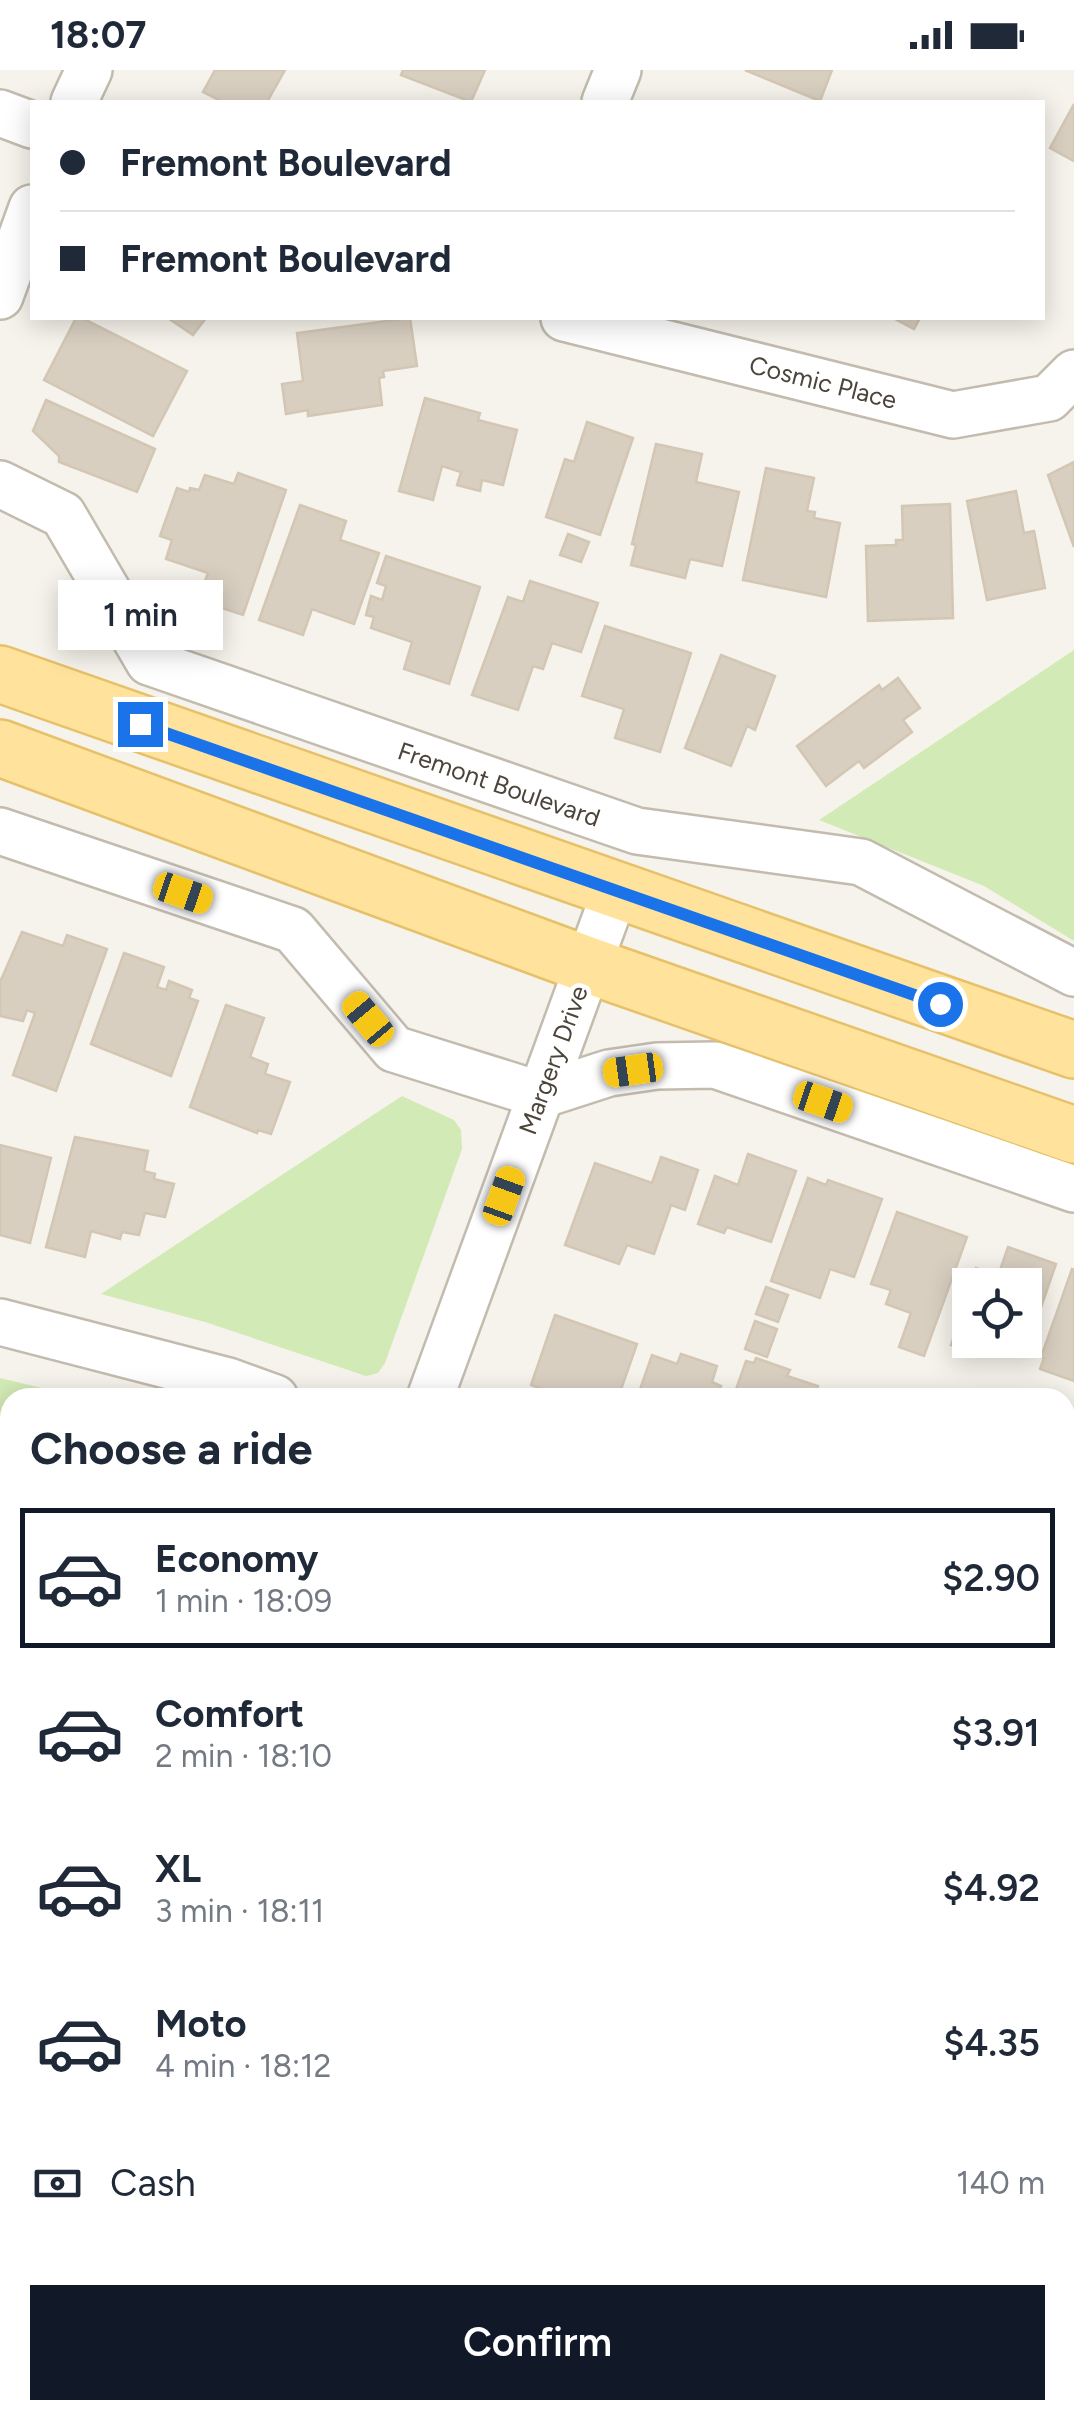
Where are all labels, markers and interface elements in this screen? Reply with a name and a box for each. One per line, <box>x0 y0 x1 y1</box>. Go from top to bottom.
text: 18:07 <box>50 12 146 58</box>
text: Fremont Boulevard <box>120 140 452 186</box>
text: Fremont Boulevard <box>120 236 452 282</box>
street label: Cosmic Place <box>746 349 900 415</box>
callout: 1 min <box>58 579 222 649</box>
text: 1 min <box>103 596 178 634</box>
route end <box>118 702 163 747</box>
street label: Fremont Boulevard <box>394 735 604 833</box>
car <box>150 869 216 917</box>
street label: Margery Drive <box>512 981 594 1139</box>
route start <box>918 982 963 1027</box>
car <box>337 986 399 1052</box>
car <box>601 1051 665 1089</box>
car <box>790 1078 856 1126</box>
car <box>480 1163 528 1229</box>
map controls <box>952 1268 1042 1358</box>
button: locate <box>952 1268 1042 1358</box>
text: Choose a ride <box>30 1421 312 1475</box>
icon: car <box>35 1533 125 1623</box>
text: Economy <box>155 1536 318 1582</box>
text: $2.90 <box>942 1555 1040 1601</box>
text: 1 min · 18:09 <box>155 1582 332 1620</box>
icon: car <box>35 1688 125 1778</box>
text: Comfort <box>155 1691 304 1737</box>
text: $3.91 <box>951 1710 1040 1756</box>
text: 2 min · 18:10 <box>155 1737 332 1775</box>
icon: car <box>35 1843 125 1933</box>
text: XL <box>155 1846 201 1892</box>
text: $4.92 <box>943 1865 1040 1911</box>
text: 3 min · 18:11 <box>155 1892 324 1930</box>
icon: car <box>35 1998 125 2088</box>
text: Moto <box>155 2001 247 2047</box>
text: $4.35 <box>943 2020 1040 2066</box>
text: 4 min · 18:12 <box>155 2047 331 2085</box>
icon: cash <box>30 2156 85 2211</box>
text: Cash <box>110 2160 196 2206</box>
text: 140 m <box>956 2164 1045 2202</box>
button: Confirm <box>30 2285 1045 2400</box>

